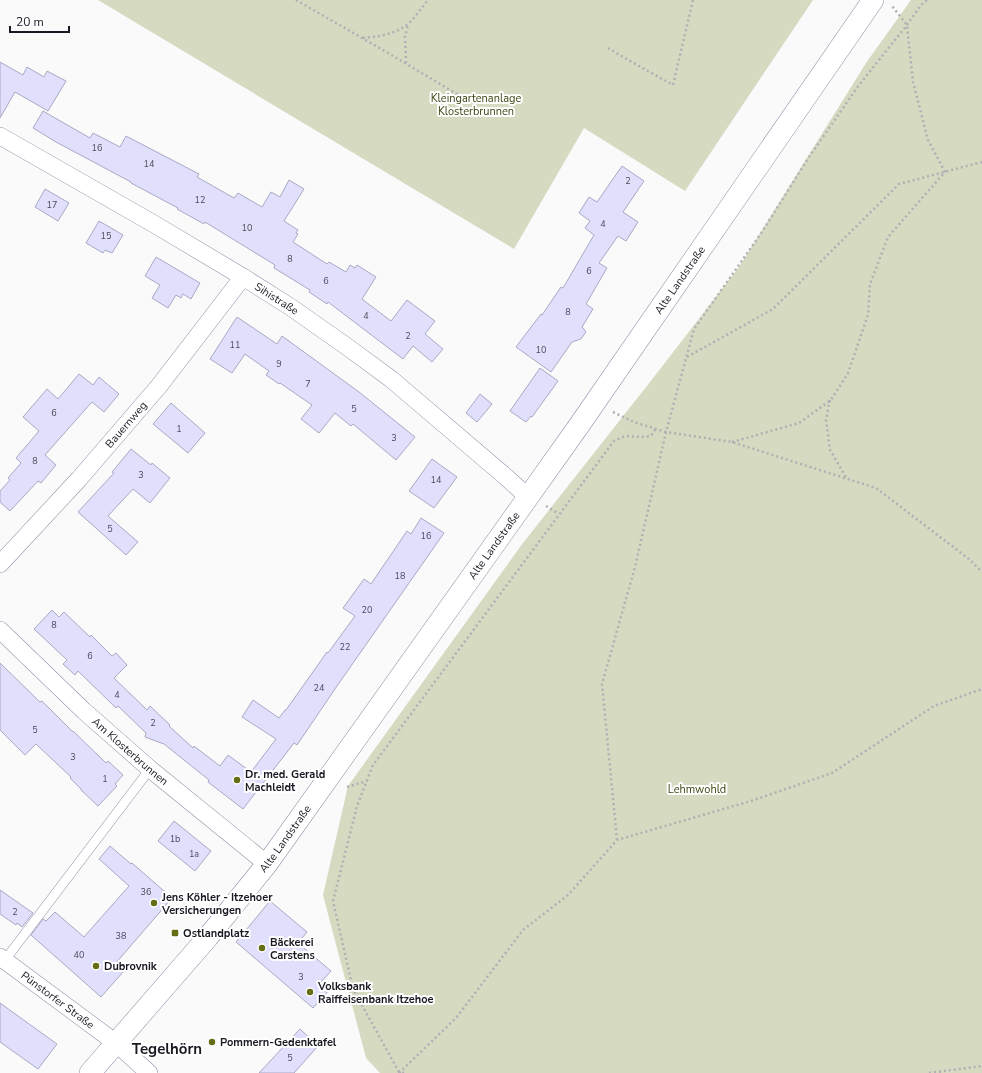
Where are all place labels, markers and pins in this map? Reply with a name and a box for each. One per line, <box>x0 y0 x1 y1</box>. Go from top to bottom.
place label: Dr. med. Gerald Machleidt <box>245 767 325 795</box>
marker: Dr. med. Gerald Machleidt <box>232 775 242 785</box>
place label: Jens Köhler - Itzehoer Versicherungen <box>161 890 273 918</box>
marker: Jens Köhler - Itzehoer Versicherungen <box>149 898 159 908</box>
place label: Ostlandplatz <box>183 926 249 941</box>
marker: Ostlandplatz <box>170 928 180 938</box>
place label: Bäckerei Carstens <box>270 935 315 963</box>
marker: Bäckerei Carstens <box>257 943 267 953</box>
place label: Dubrovnik <box>104 959 158 974</box>
marker: Dubrovnik <box>91 961 101 971</box>
place label: Volksbank Raiffeisenbank Itzehoe <box>317 979 434 1007</box>
marker: Volksbank Raiffeisenbank Itzehoe <box>305 987 315 997</box>
place label: Pommern-Gedenktafel <box>220 1035 337 1050</box>
marker: Pommern-Gedenktafel <box>207 1037 217 1047</box>

